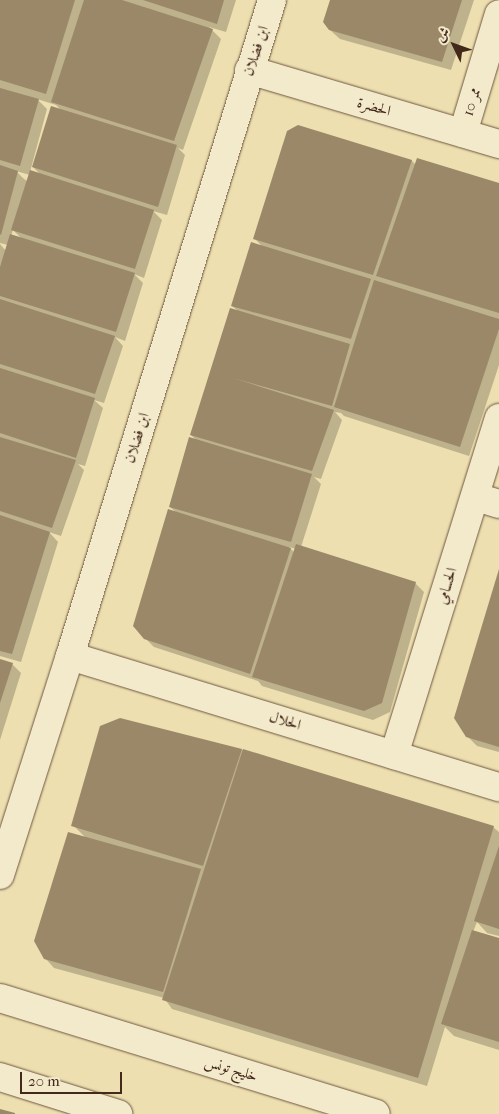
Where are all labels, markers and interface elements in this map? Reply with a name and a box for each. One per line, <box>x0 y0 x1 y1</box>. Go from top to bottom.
north arrow <box>429 20 479 70</box>
street label: ابن فضلان <box>239 24 273 78</box>
text: ش <box>432 24 453 45</box>
street label: ممر 10 <box>459 86 485 118</box>
street label: الحضرة <box>355 94 393 120</box>
street label: ابن فضلان <box>121 411 153 465</box>
street label: الحسامي <box>433 565 461 607</box>
street label: الحلال <box>267 708 303 734</box>
street label: خليج تونس <box>202 1052 260 1086</box>
scale bar <box>22 1062 125 1094</box>
text: 20 m <box>28 1072 60 1090</box>

